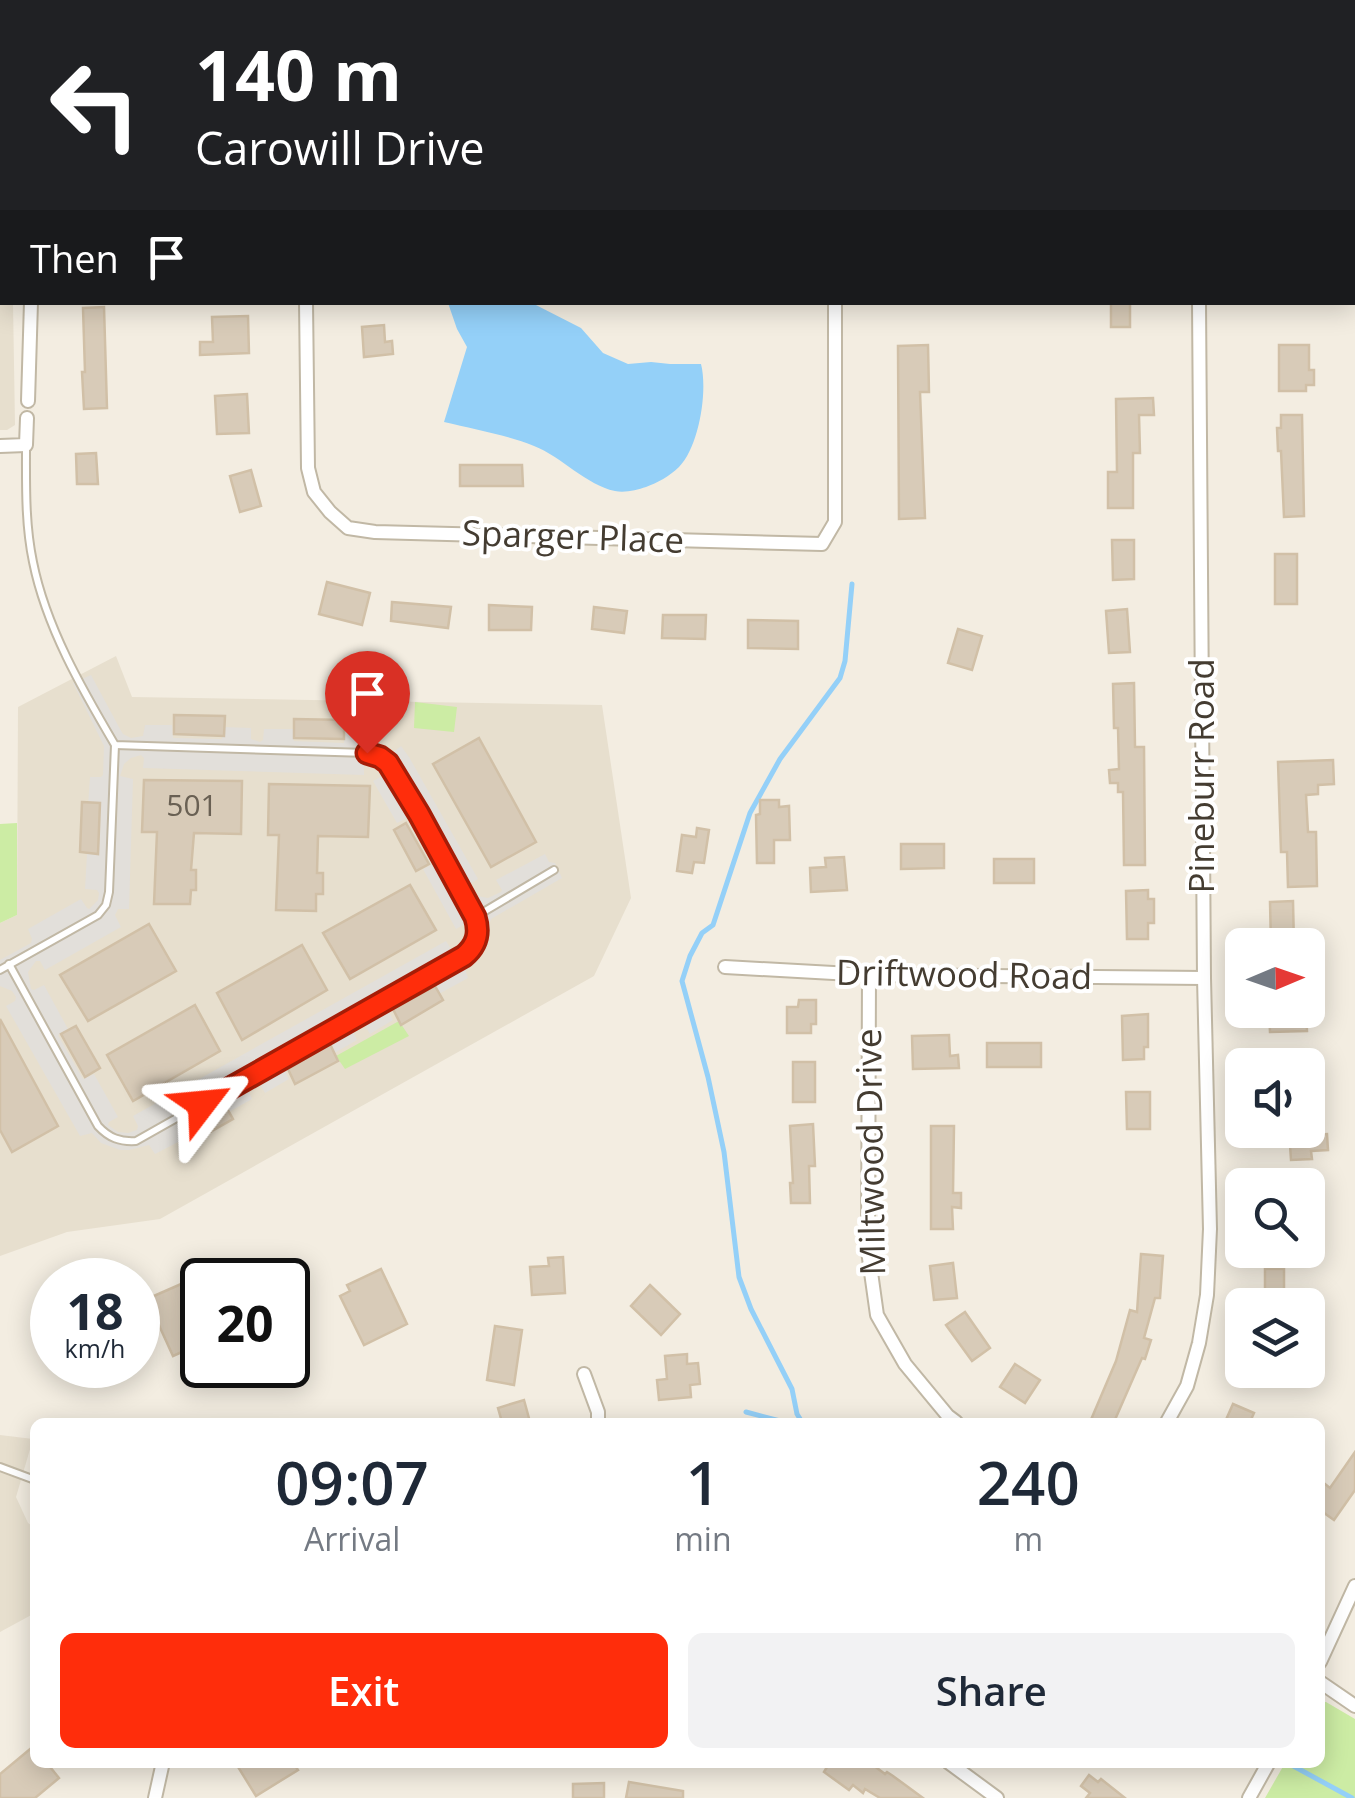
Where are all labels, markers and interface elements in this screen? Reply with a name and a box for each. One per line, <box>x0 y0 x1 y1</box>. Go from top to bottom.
text: 140 m <box>195 26 402 122</box>
icon: left <box>30 40 160 170</box>
text: Carowill Drive <box>195 117 485 178</box>
icon: arrive <box>139 230 194 285</box>
text: Then <box>30 232 119 284</box>
street label: Sparger Place <box>461 508 685 563</box>
pin <box>325 651 410 754</box>
street label: Pineburr Road <box>1177 658 1224 894</box>
icon: arrive <box>340 666 395 721</box>
house number: 501 <box>166 784 218 825</box>
north arrow <box>1225 928 1325 1028</box>
map controls <box>1225 928 1325 1388</box>
street label: Driftwood Road <box>836 948 1092 999</box>
street label: Miltwood Drive <box>844 1028 895 1276</box>
button: sound <box>1225 1048 1325 1148</box>
position arrow <box>150 1052 254 1156</box>
button: search <box>1225 1168 1325 1268</box>
speed limit sign: 20 <box>180 1258 310 1388</box>
text: 18 <box>66 1277 124 1345</box>
button: layers <box>1225 1288 1325 1388</box>
text: km/h <box>65 1331 125 1365</box>
text: 09:07 <box>275 1441 429 1523</box>
text: 1 <box>686 1441 720 1523</box>
text: 240 <box>977 1441 1080 1523</box>
text: Arrival <box>304 1517 400 1560</box>
text: min <box>674 1517 732 1560</box>
text: m <box>1013 1517 1043 1560</box>
button: Exit <box>60 1633 668 1748</box>
button: Share <box>688 1633 1295 1748</box>

